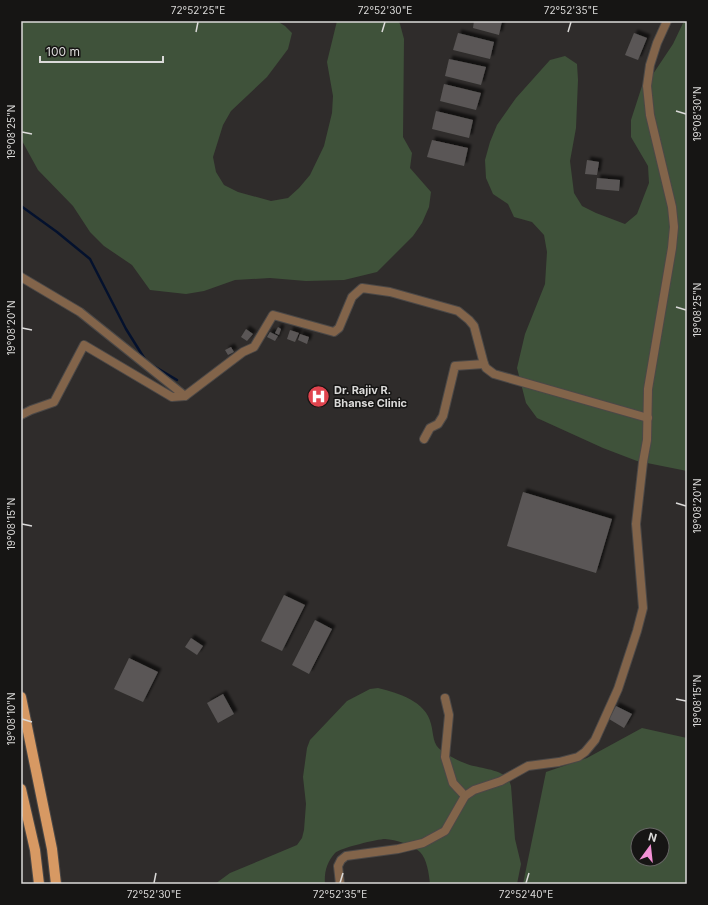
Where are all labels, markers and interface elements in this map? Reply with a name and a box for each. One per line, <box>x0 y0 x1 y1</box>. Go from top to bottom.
text: 72°52'25"E <box>171 4 225 16</box>
text: 72°52'30"E <box>358 4 412 16</box>
text: 72°52'35"E <box>544 4 598 16</box>
scale bar <box>40 38 163 64</box>
text: 100 m <box>46 44 80 59</box>
text: 19°08'30"N <box>691 87 703 142</box>
text: 19°08'25"N <box>5 105 17 159</box>
text: 19°08'25"N <box>691 283 703 337</box>
text: 19°08'20"N <box>5 301 17 355</box>
hospital icon: Dr. Rajiv R. Bhanse Clinic <box>305 383 331 409</box>
place label: Dr. Rajiv R. Bhanse Clinic <box>334 383 408 410</box>
text: 19°08'20"N <box>691 479 703 533</box>
text: 19°08'15"N <box>5 498 17 550</box>
text: 19°08'15"N <box>691 675 703 727</box>
text: 19°08'10"N <box>5 693 17 745</box>
north arrow <box>630 827 670 867</box>
text: N <box>647 829 658 845</box>
text: 72°52'30"E <box>127 888 181 900</box>
text: 72°52'35"E <box>313 888 367 900</box>
text: 72°52'40"E <box>499 888 553 900</box>

